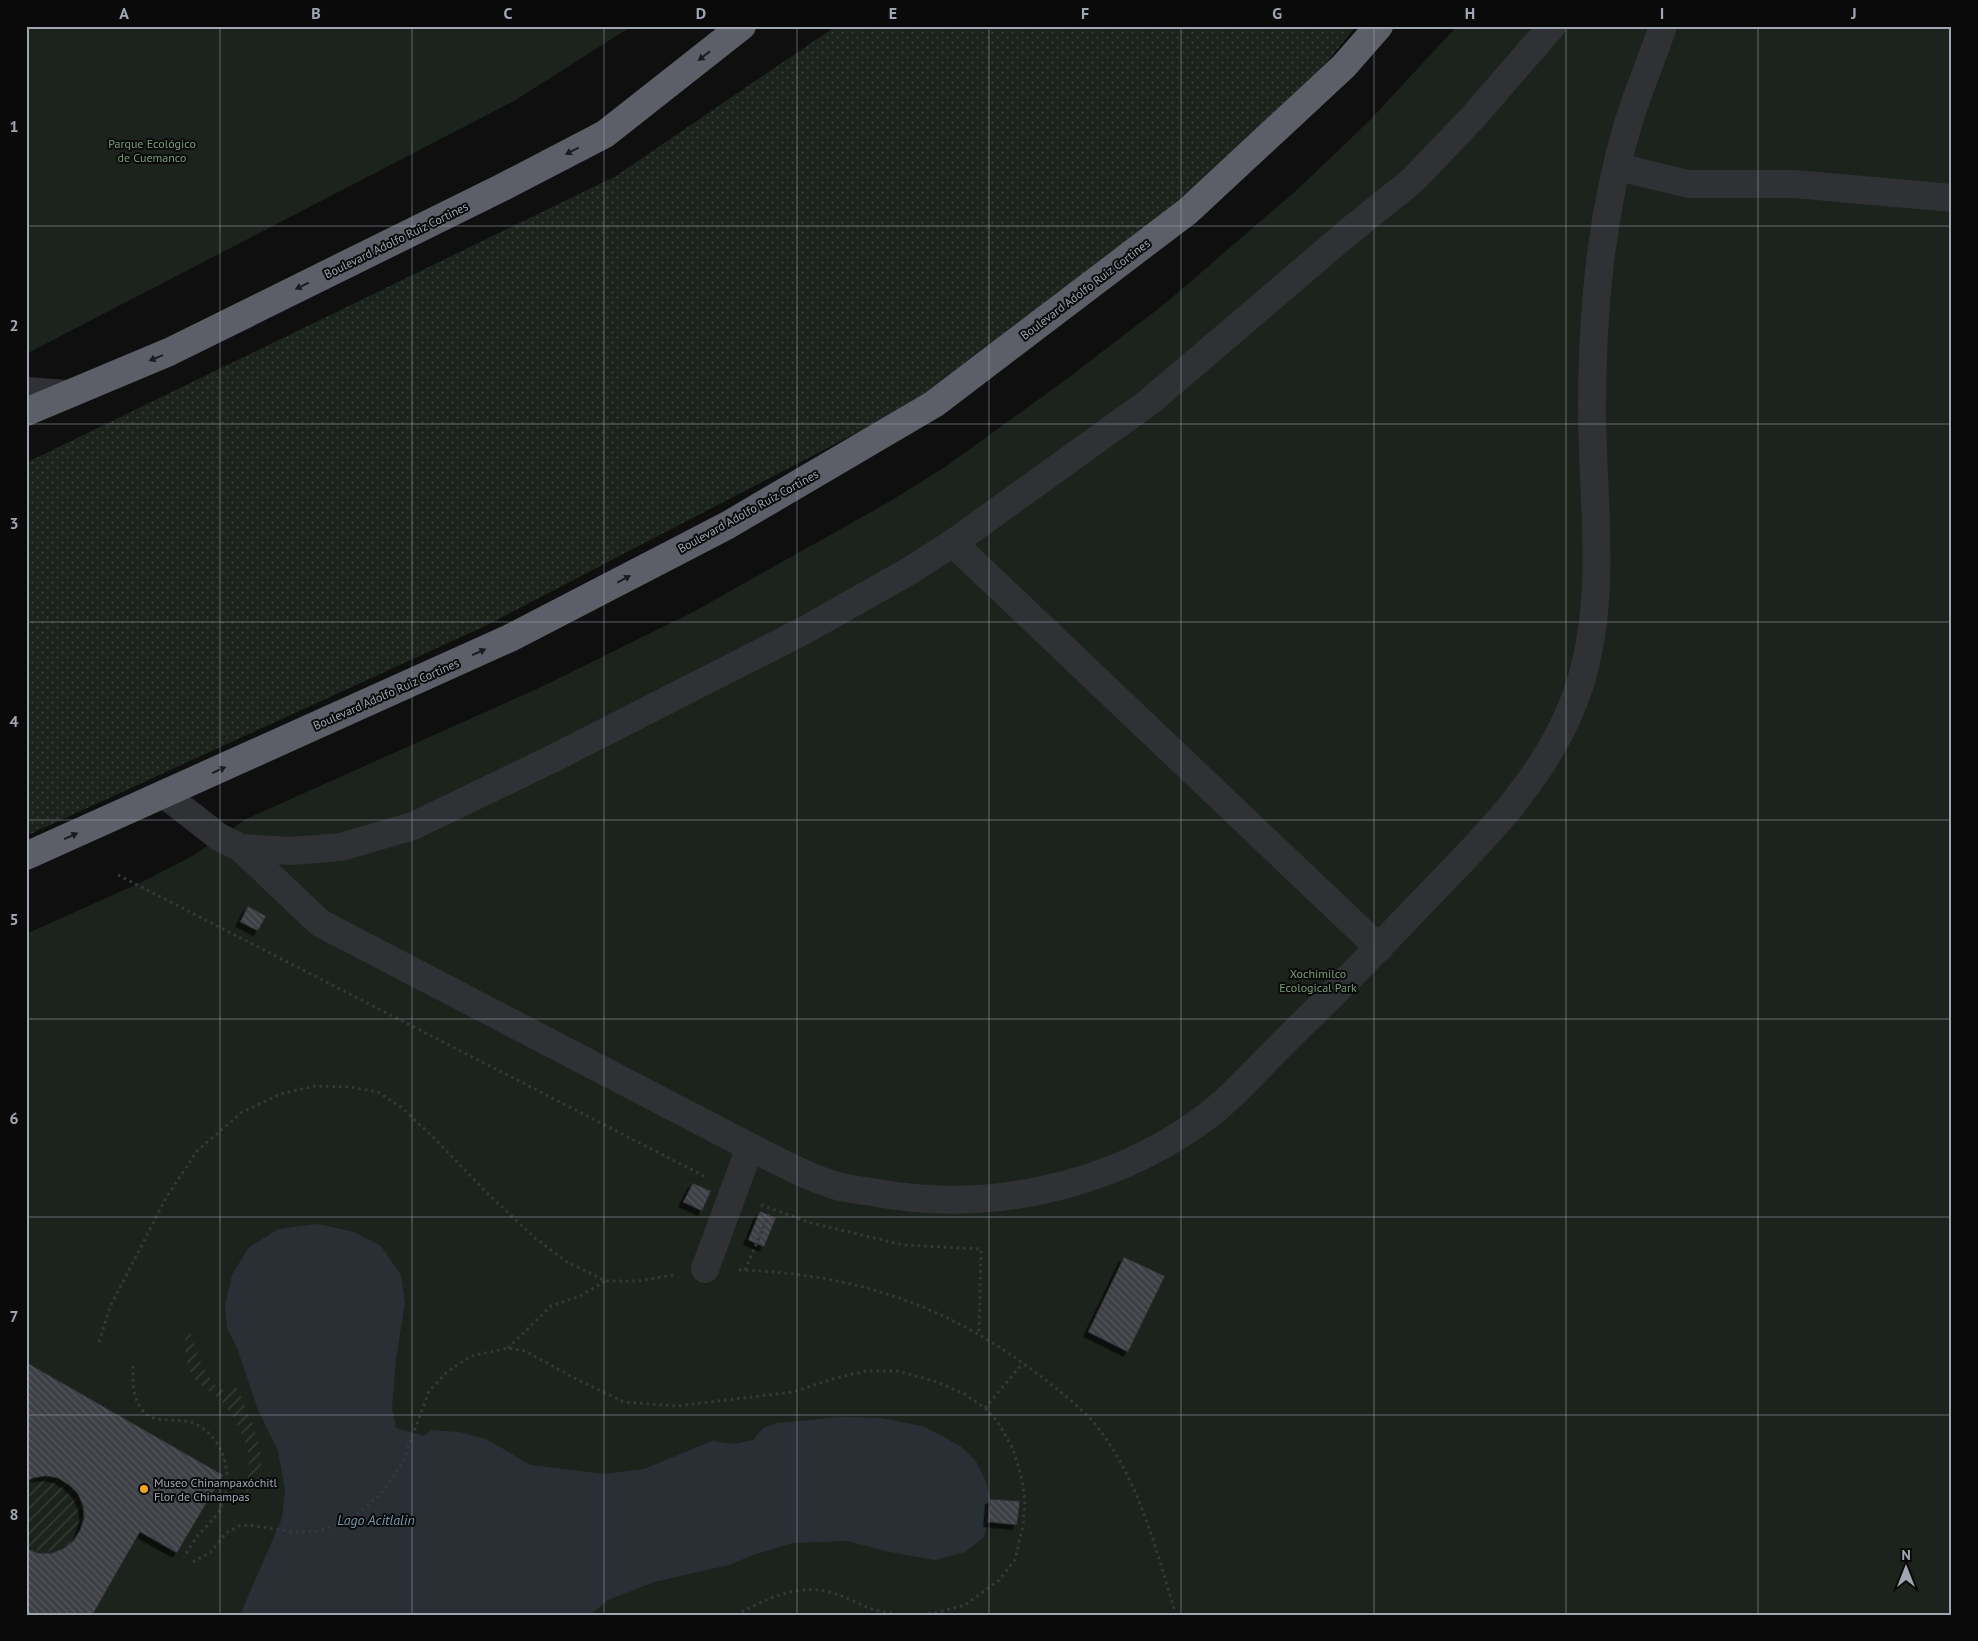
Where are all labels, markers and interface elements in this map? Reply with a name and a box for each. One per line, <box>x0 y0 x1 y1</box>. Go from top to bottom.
text: A <box>119 3 129 23</box>
text: B <box>311 3 321 23</box>
text: C <box>504 3 513 23</box>
text: D <box>696 3 706 23</box>
text: E <box>889 3 897 23</box>
text: F <box>1081 3 1089 23</box>
text: G <box>1272 3 1282 23</box>
text: H <box>1465 3 1475 23</box>
text: I <box>1660 3 1664 23</box>
text: J <box>1850 3 1857 23</box>
one-way arrow <box>698 51 711 62</box>
text: 1 <box>9 116 19 136</box>
park label: Parque Ecológico de Cuemanco <box>108 136 196 165</box>
one-way arrow <box>565 147 580 155</box>
street label: Boulevard Adolfo Ruiz Cortines <box>322 199 470 281</box>
street label: Boulevard Adolfo Ruiz Cortines <box>1017 235 1153 343</box>
one-way arrow <box>295 283 309 291</box>
text: 2 <box>9 315 19 335</box>
one-way arrow <box>149 354 163 362</box>
street label: Boulevard Adolfo Ruiz Cortines <box>675 466 821 556</box>
text: 3 <box>9 513 19 533</box>
one-way arrow <box>616 575 631 583</box>
one-way arrow <box>472 648 486 656</box>
street label: Boulevard Adolfo Ruiz Cortines <box>311 655 461 733</box>
text: 4 <box>9 711 19 731</box>
one-way arrow <box>212 765 226 773</box>
one-way arrow <box>64 832 78 840</box>
text: 5 <box>9 909 19 929</box>
park label: Xochimilco Ecological Park <box>1279 966 1357 995</box>
text: 6 <box>9 1108 19 1128</box>
text: 7 <box>9 1306 19 1326</box>
place label: Museo Chinampaxóchitl Flor de Chinampas <box>154 1475 278 1504</box>
marker: Museo Chinampaxóchitl Flor de Chinampas <box>138 1483 150 1495</box>
text: 8 <box>9 1504 19 1524</box>
water label: Lago Acitlalin <box>337 1511 415 1529</box>
north arrow <box>1880 1544 1930 1594</box>
text: N <box>1901 1546 1911 1564</box>

